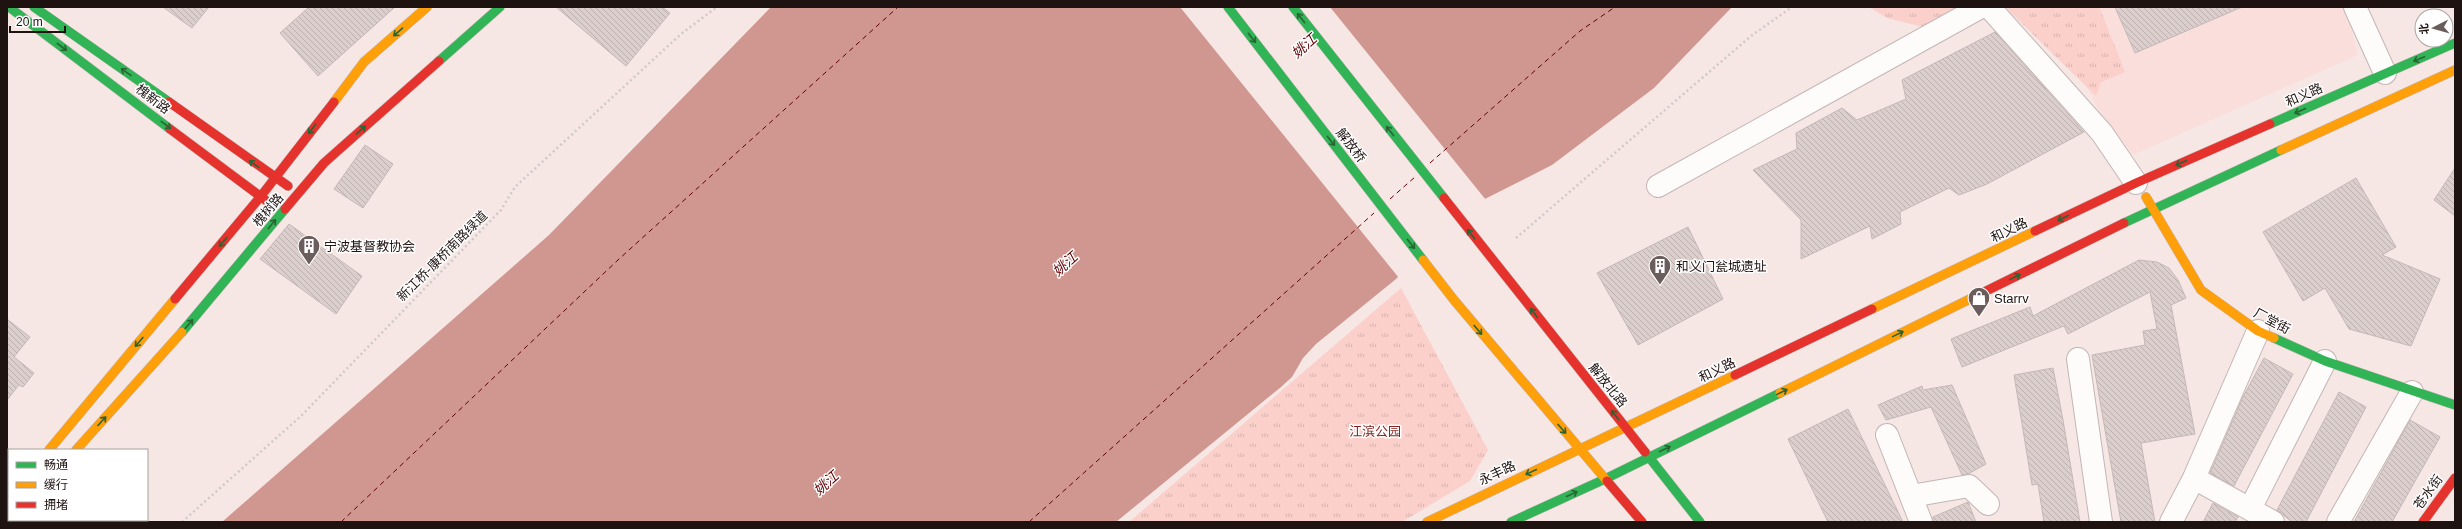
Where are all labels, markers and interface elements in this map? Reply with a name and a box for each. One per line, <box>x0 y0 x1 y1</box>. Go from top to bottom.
scale bar <box>10 8 65 34</box>
north arrow <box>2414 8 2454 48</box>
one-way arrow <box>1297 13 1306 24</box>
text: 20 m <box>16 15 43 29</box>
text: 北 <box>2418 23 2431 35</box>
one-way arrow <box>392 28 403 37</box>
water label: 姚江 <box>1288 29 1321 61</box>
one-way arrow <box>1248 32 1256 43</box>
one-way arrow <box>57 43 68 51</box>
one-way arrow <box>2414 56 2426 63</box>
one-way arrow <box>120 68 131 76</box>
street label: 和义路 <box>2283 80 2325 110</box>
street label: 槐新路 <box>133 81 173 117</box>
one-way arrow <box>2294 108 2306 115</box>
one-way arrow <box>161 121 172 130</box>
one-way arrow <box>308 124 316 135</box>
one-way arrow <box>356 125 366 134</box>
street label: 解放桥 <box>1333 125 1369 165</box>
one-way arrow <box>1386 126 1395 137</box>
one-way arrow <box>1327 135 1335 146</box>
one-way arrow <box>249 160 260 168</box>
one-way arrow <box>2175 160 2187 167</box>
street label: 槐树路 <box>250 190 286 230</box>
street label: 新江桥-康桥南路绿道 <box>394 208 490 304</box>
street label: 和义路 <box>1988 215 2030 245</box>
one-way arrow <box>2058 215 2070 222</box>
one-way arrow <box>268 219 277 230</box>
one-way arrow <box>1466 228 1475 239</box>
building icon: 宁波基督教协会 <box>296 233 322 266</box>
one-way arrow <box>218 237 227 248</box>
one-way arrow <box>1406 238 1415 249</box>
place label: 宁波基督教协会 <box>324 239 415 254</box>
water label: 姚江 <box>1049 247 1082 279</box>
building icon: 和义门瓮城遗址 <box>1647 253 1673 286</box>
place label: 和义门瓮城遗址 <box>1676 259 1767 274</box>
one-way arrow <box>2008 273 2020 280</box>
shop icon: Starrv <box>1966 285 1992 318</box>
place label: Starrv <box>1994 291 2029 306</box>
street label: 厂堂街 <box>2251 305 2293 337</box>
one-way arrow <box>1530 308 1538 319</box>
one-way arrow <box>185 319 194 330</box>
one-way arrow <box>1474 324 1483 335</box>
one-way arrow <box>1892 330 1904 337</box>
one-way arrow <box>135 337 144 347</box>
street label: 和义路 <box>1696 355 1738 385</box>
street label: 解放北路 <box>1586 360 1630 410</box>
one-way arrow <box>1775 388 1787 395</box>
one-way arrow <box>1611 409 1619 420</box>
one-way arrow <box>98 416 107 426</box>
park label: 江滨公园 <box>1349 424 1401 439</box>
one-way arrow <box>1558 424 1567 435</box>
one-way arrow <box>1659 445 1671 452</box>
legend <box>8 449 148 521</box>
text: 畅通 <box>44 458 68 472</box>
street label: 永丰路 <box>1476 458 1518 488</box>
water label: 姚江 <box>810 466 843 498</box>
one-way arrow <box>1525 469 1537 476</box>
street label: 苍水街 <box>2410 472 2446 512</box>
text: 缓行 <box>44 478 68 492</box>
one-way arrow <box>1566 490 1578 497</box>
text: 拥堵 <box>44 498 68 512</box>

